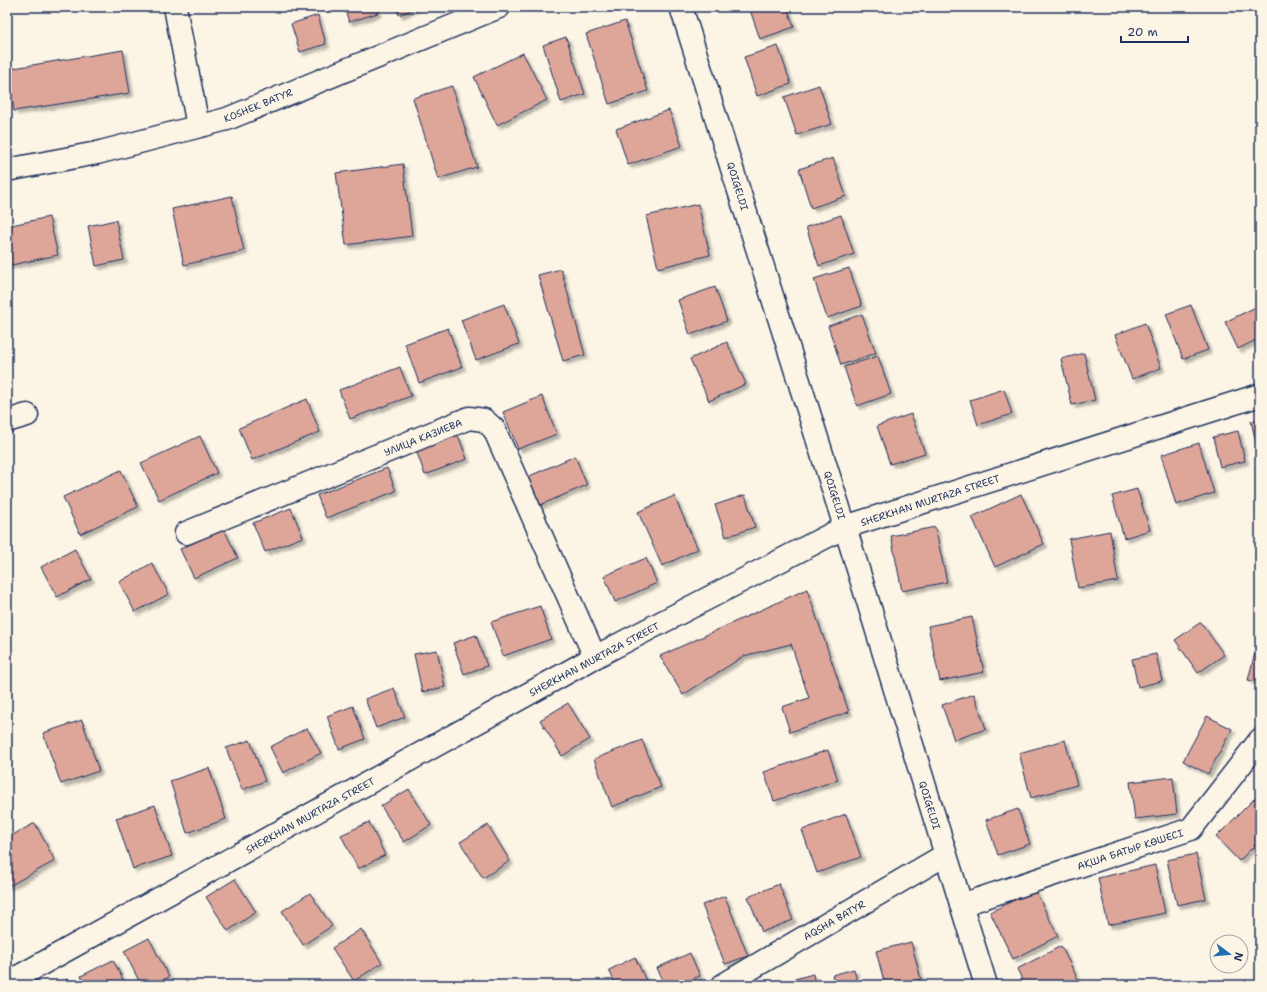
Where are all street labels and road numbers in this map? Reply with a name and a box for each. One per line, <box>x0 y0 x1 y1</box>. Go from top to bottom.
street label: KOSHEK BATYR <box>222 86 295 125</box>
street label: QOIGELDI <box>724 160 751 213</box>
street label: УЛИЦА КАЗИЕВА <box>382 416 464 459</box>
street label: QOIGELDI <box>821 469 848 522</box>
street label: SHERKHAN MURTAZA STREET <box>859 472 1002 529</box>
street label: SHERKHAN MURTAZA STREET <box>527 619 662 699</box>
street label: SHERKHAN MURTAZA STREET <box>243 774 377 856</box>
street label: QOIGELDI <box>916 779 943 832</box>
street label: АҚША БАТЫР КӨШЕСІ <box>1075 826 1185 873</box>
street label: AQSHA BATYR <box>801 897 868 943</box>

